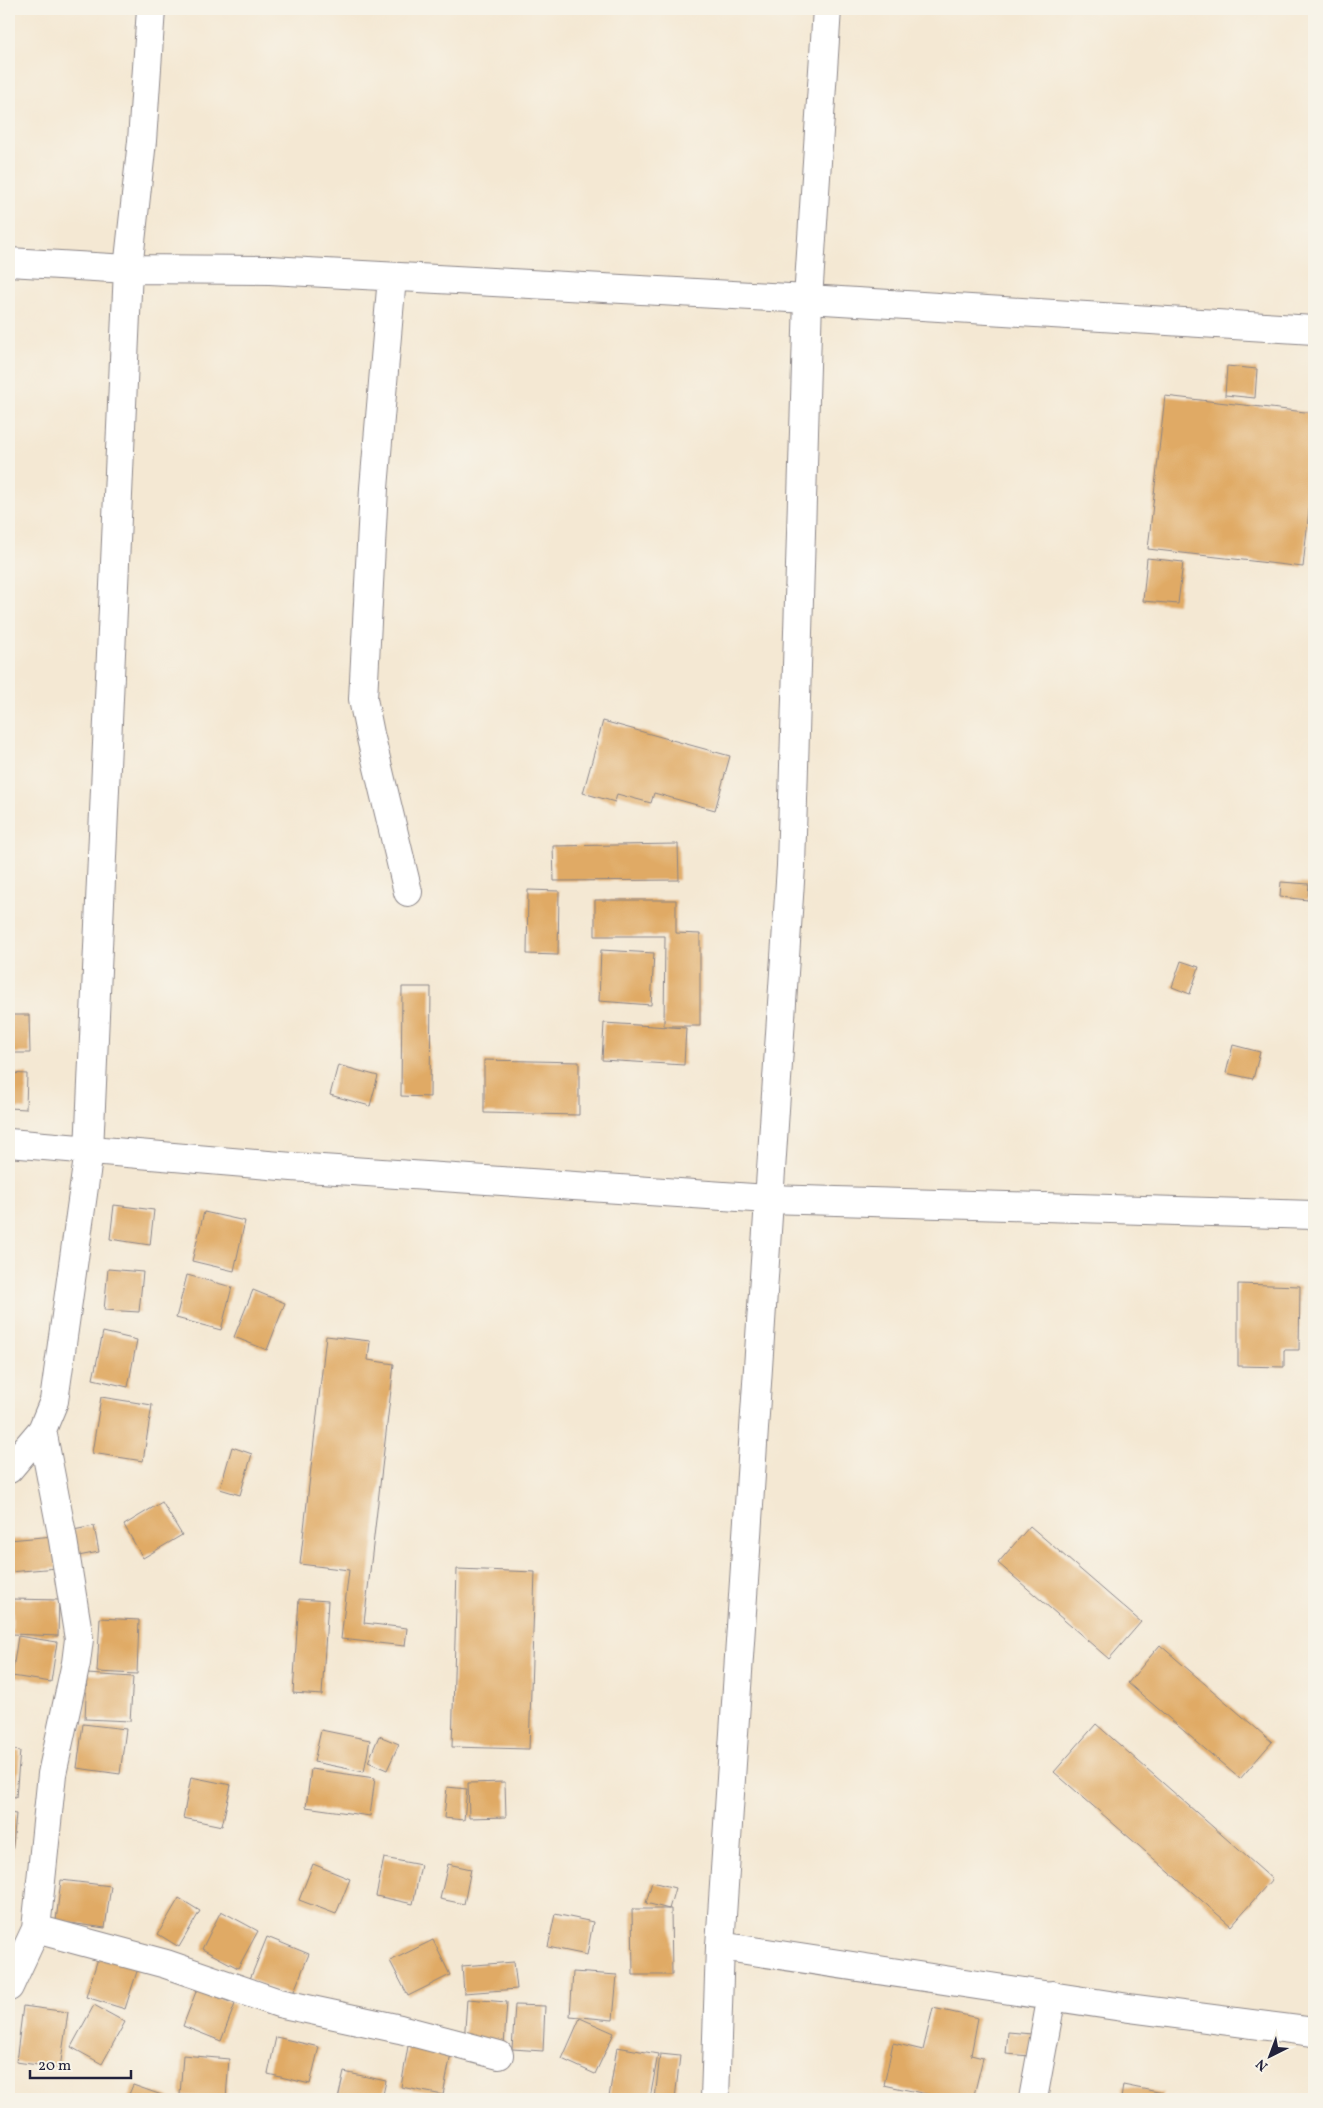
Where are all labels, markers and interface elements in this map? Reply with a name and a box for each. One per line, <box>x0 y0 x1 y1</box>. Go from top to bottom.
north arrow <box>1246 2030 1296 2080</box>
scale bar <box>30 2048 131 2080</box>
text: N <box>1252 2054 1272 2075</box>
text: 20 m <box>38 2056 71 2077</box>

